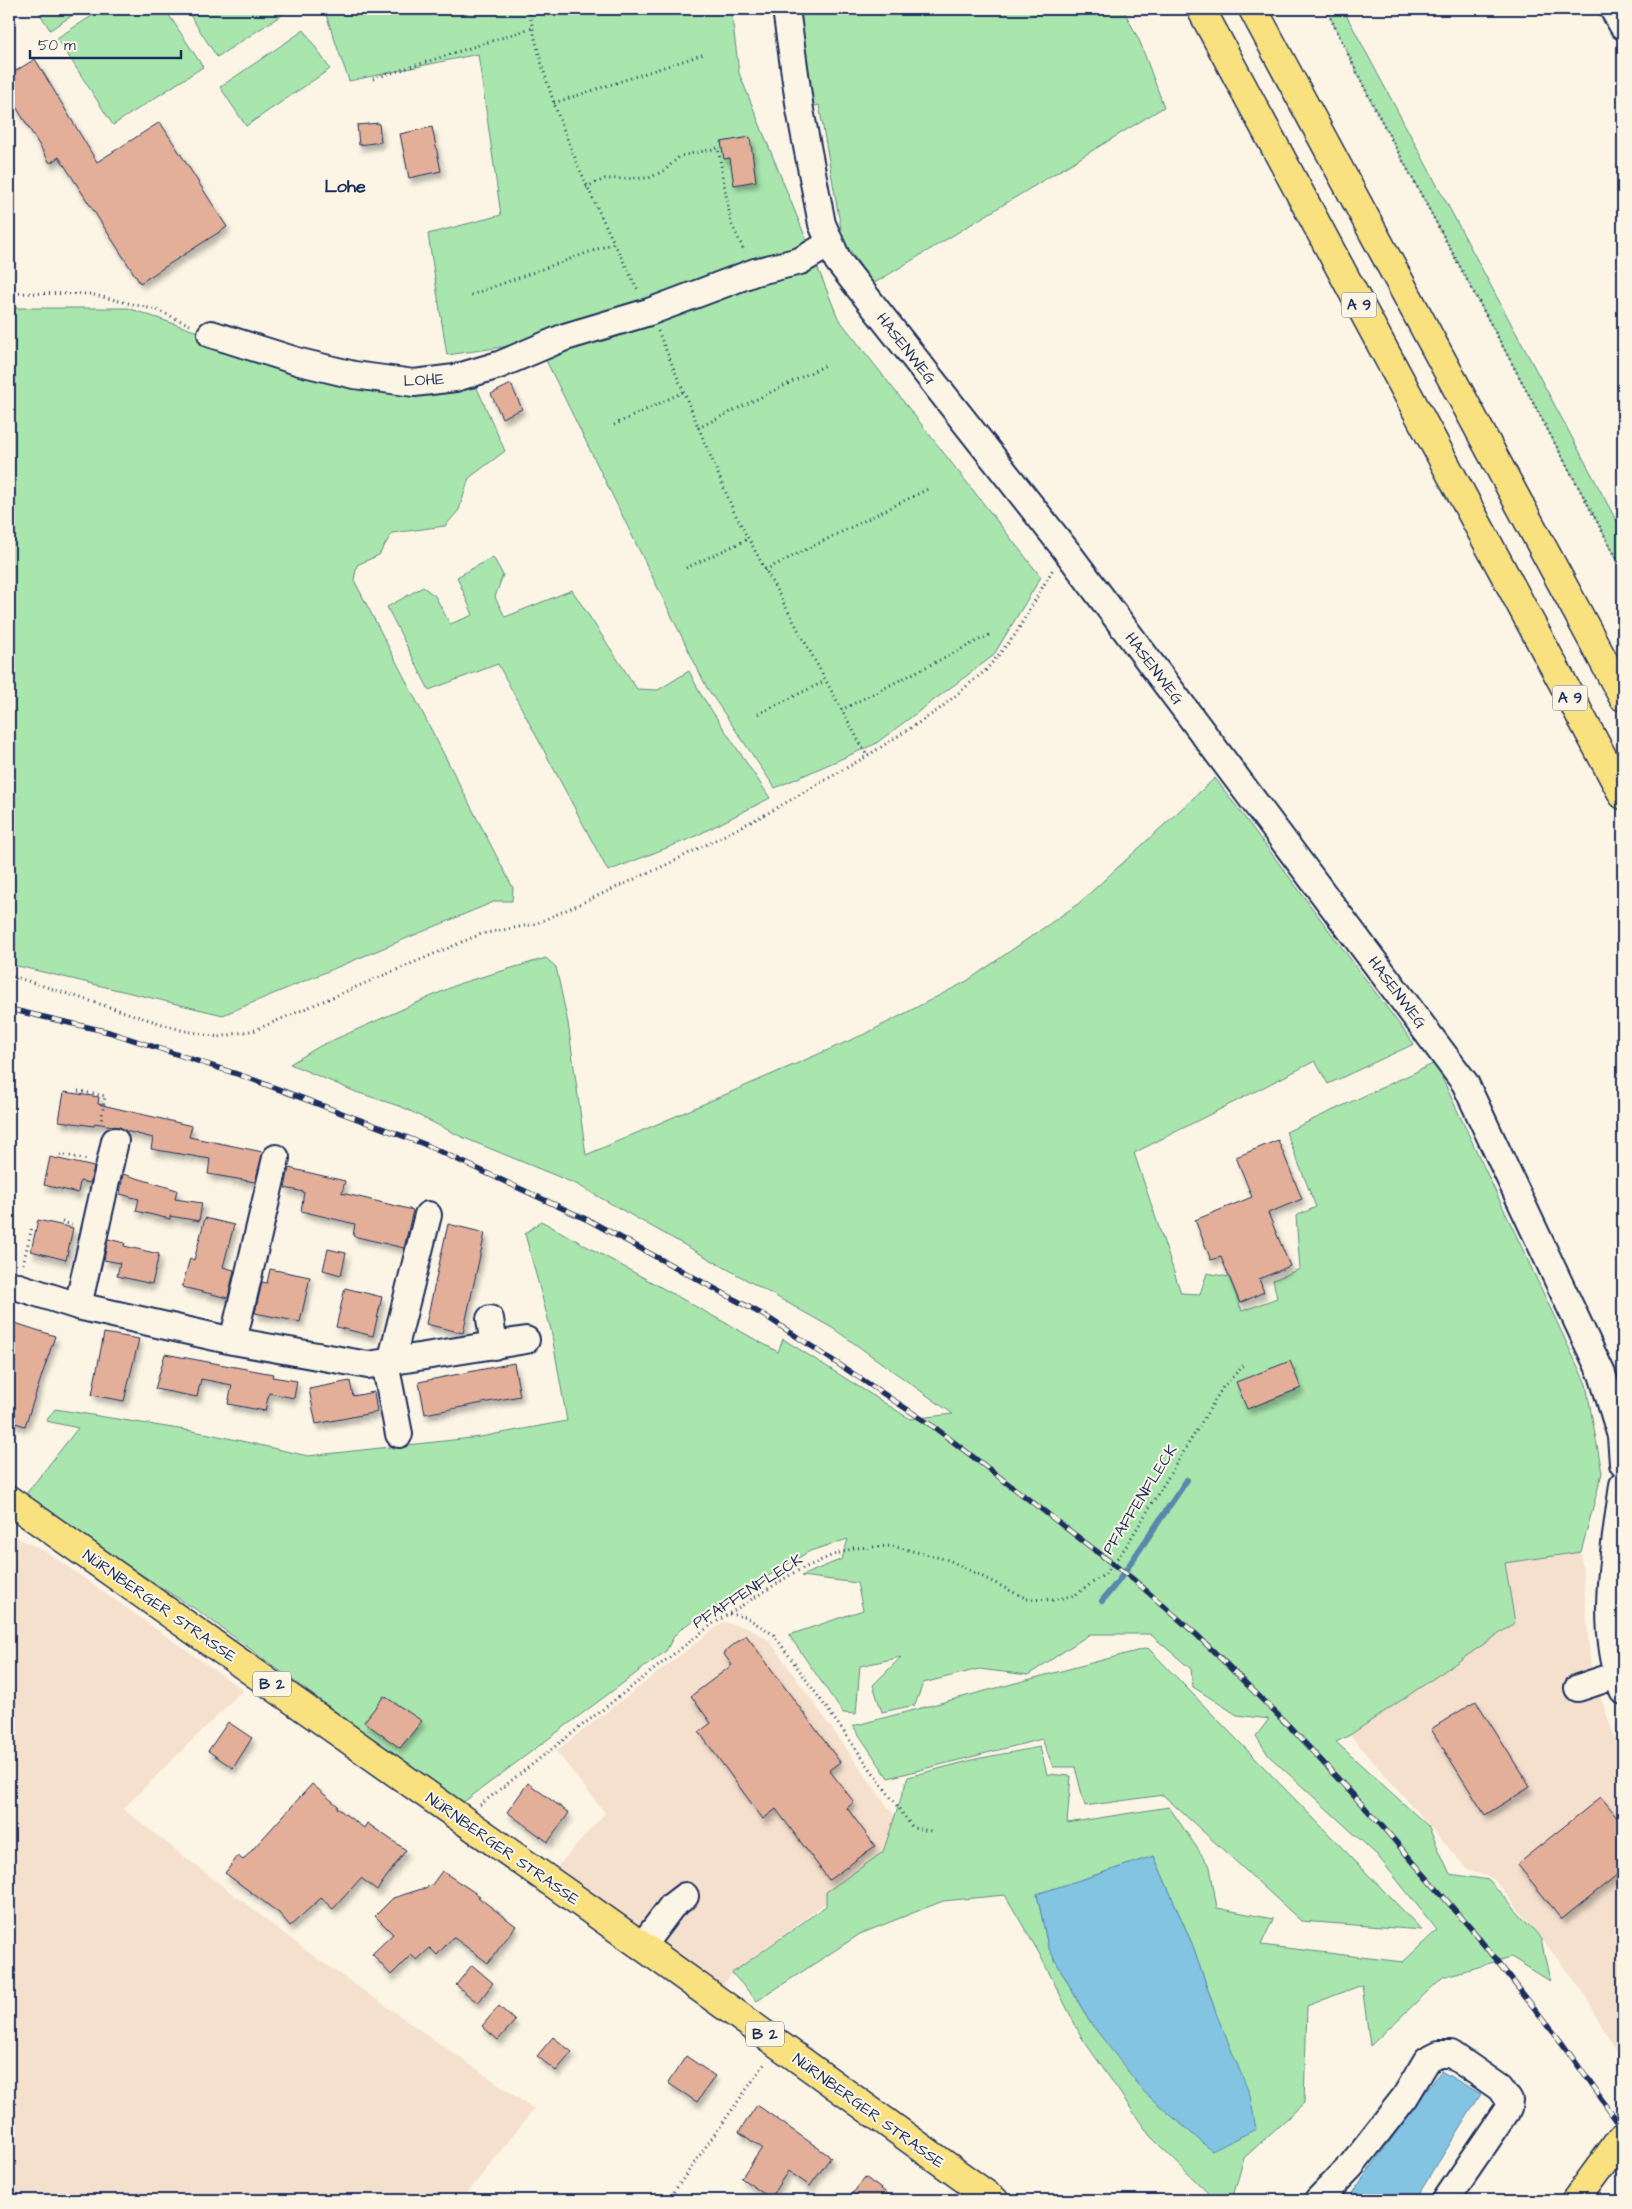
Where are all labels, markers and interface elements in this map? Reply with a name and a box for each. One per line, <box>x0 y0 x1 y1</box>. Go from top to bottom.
scale bar <box>30 28 181 60</box>
text: 50 m <box>38 35 76 56</box>
district label: Lohe <box>324 174 366 199</box>
road number: A 9 <box>1342 292 1376 318</box>
street label: HASENWEG <box>871 308 941 389</box>
street label: LOHE <box>403 368 446 392</box>
street label: HASENWEG <box>1120 628 1189 709</box>
road number: A 9 <box>1552 686 1588 710</box>
street label: HASENWEG <box>1363 952 1432 1033</box>
street label: PFAFFENFLECK <box>1097 1440 1183 1559</box>
street label: NÜRNBERGER STRASSE <box>78 1544 241 1668</box>
street label: PFAFFENFLECK <box>688 1548 807 1634</box>
road number: B 2 <box>253 1672 291 1696</box>
street label: NÜRNBERGER STRASSE <box>421 1787 584 1911</box>
road number: B 2 <box>746 2022 784 2046</box>
street label: NÜRNBERGER STRASSE <box>788 2048 949 2174</box>

